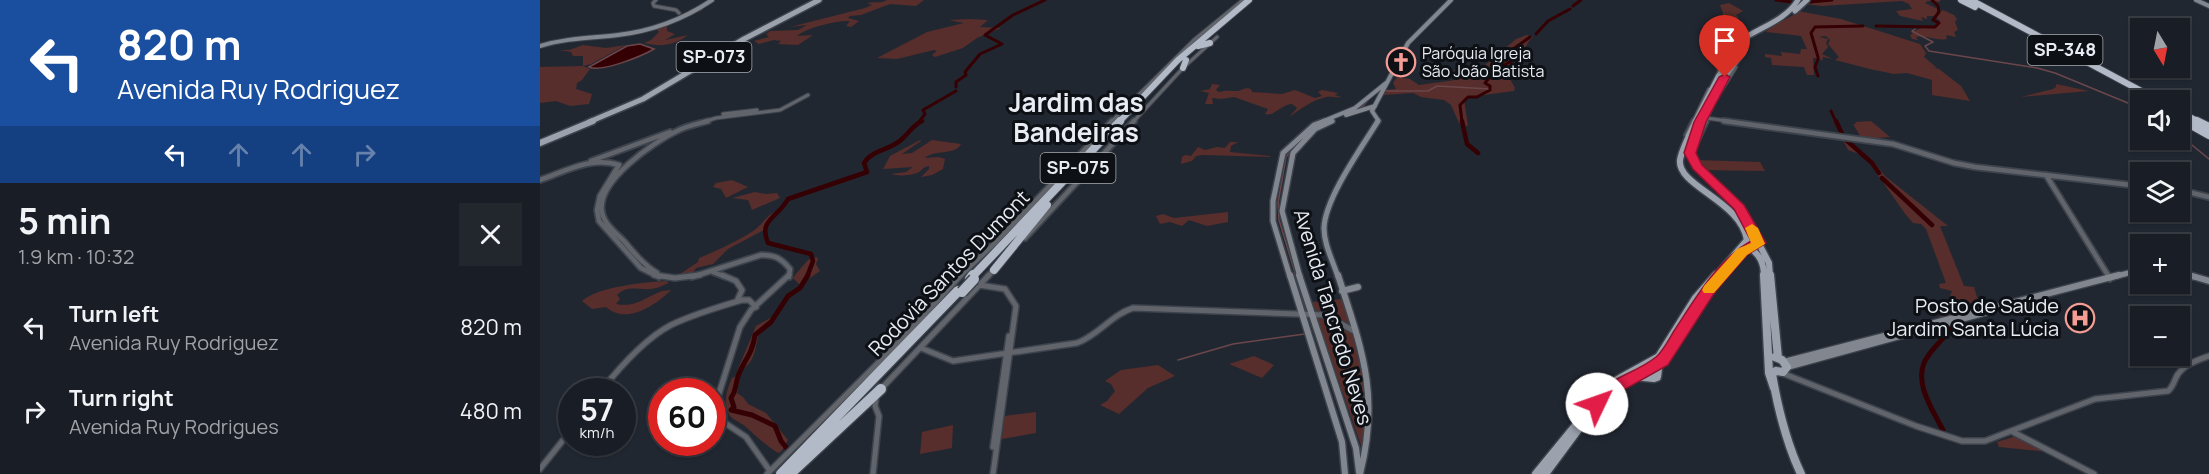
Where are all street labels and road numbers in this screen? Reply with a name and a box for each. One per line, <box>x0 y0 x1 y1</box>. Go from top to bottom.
road number: SP-348 <box>2028 35 2102 65</box>
road number: SP-073 <box>676 42 752 72</box>
road number: SP-075 <box>1040 153 1116 183</box>
street label: Rodovia Santos Dumont <box>862 184 1035 361</box>
street label: Avenida Tancredo Neves <box>1288 206 1379 428</box>

